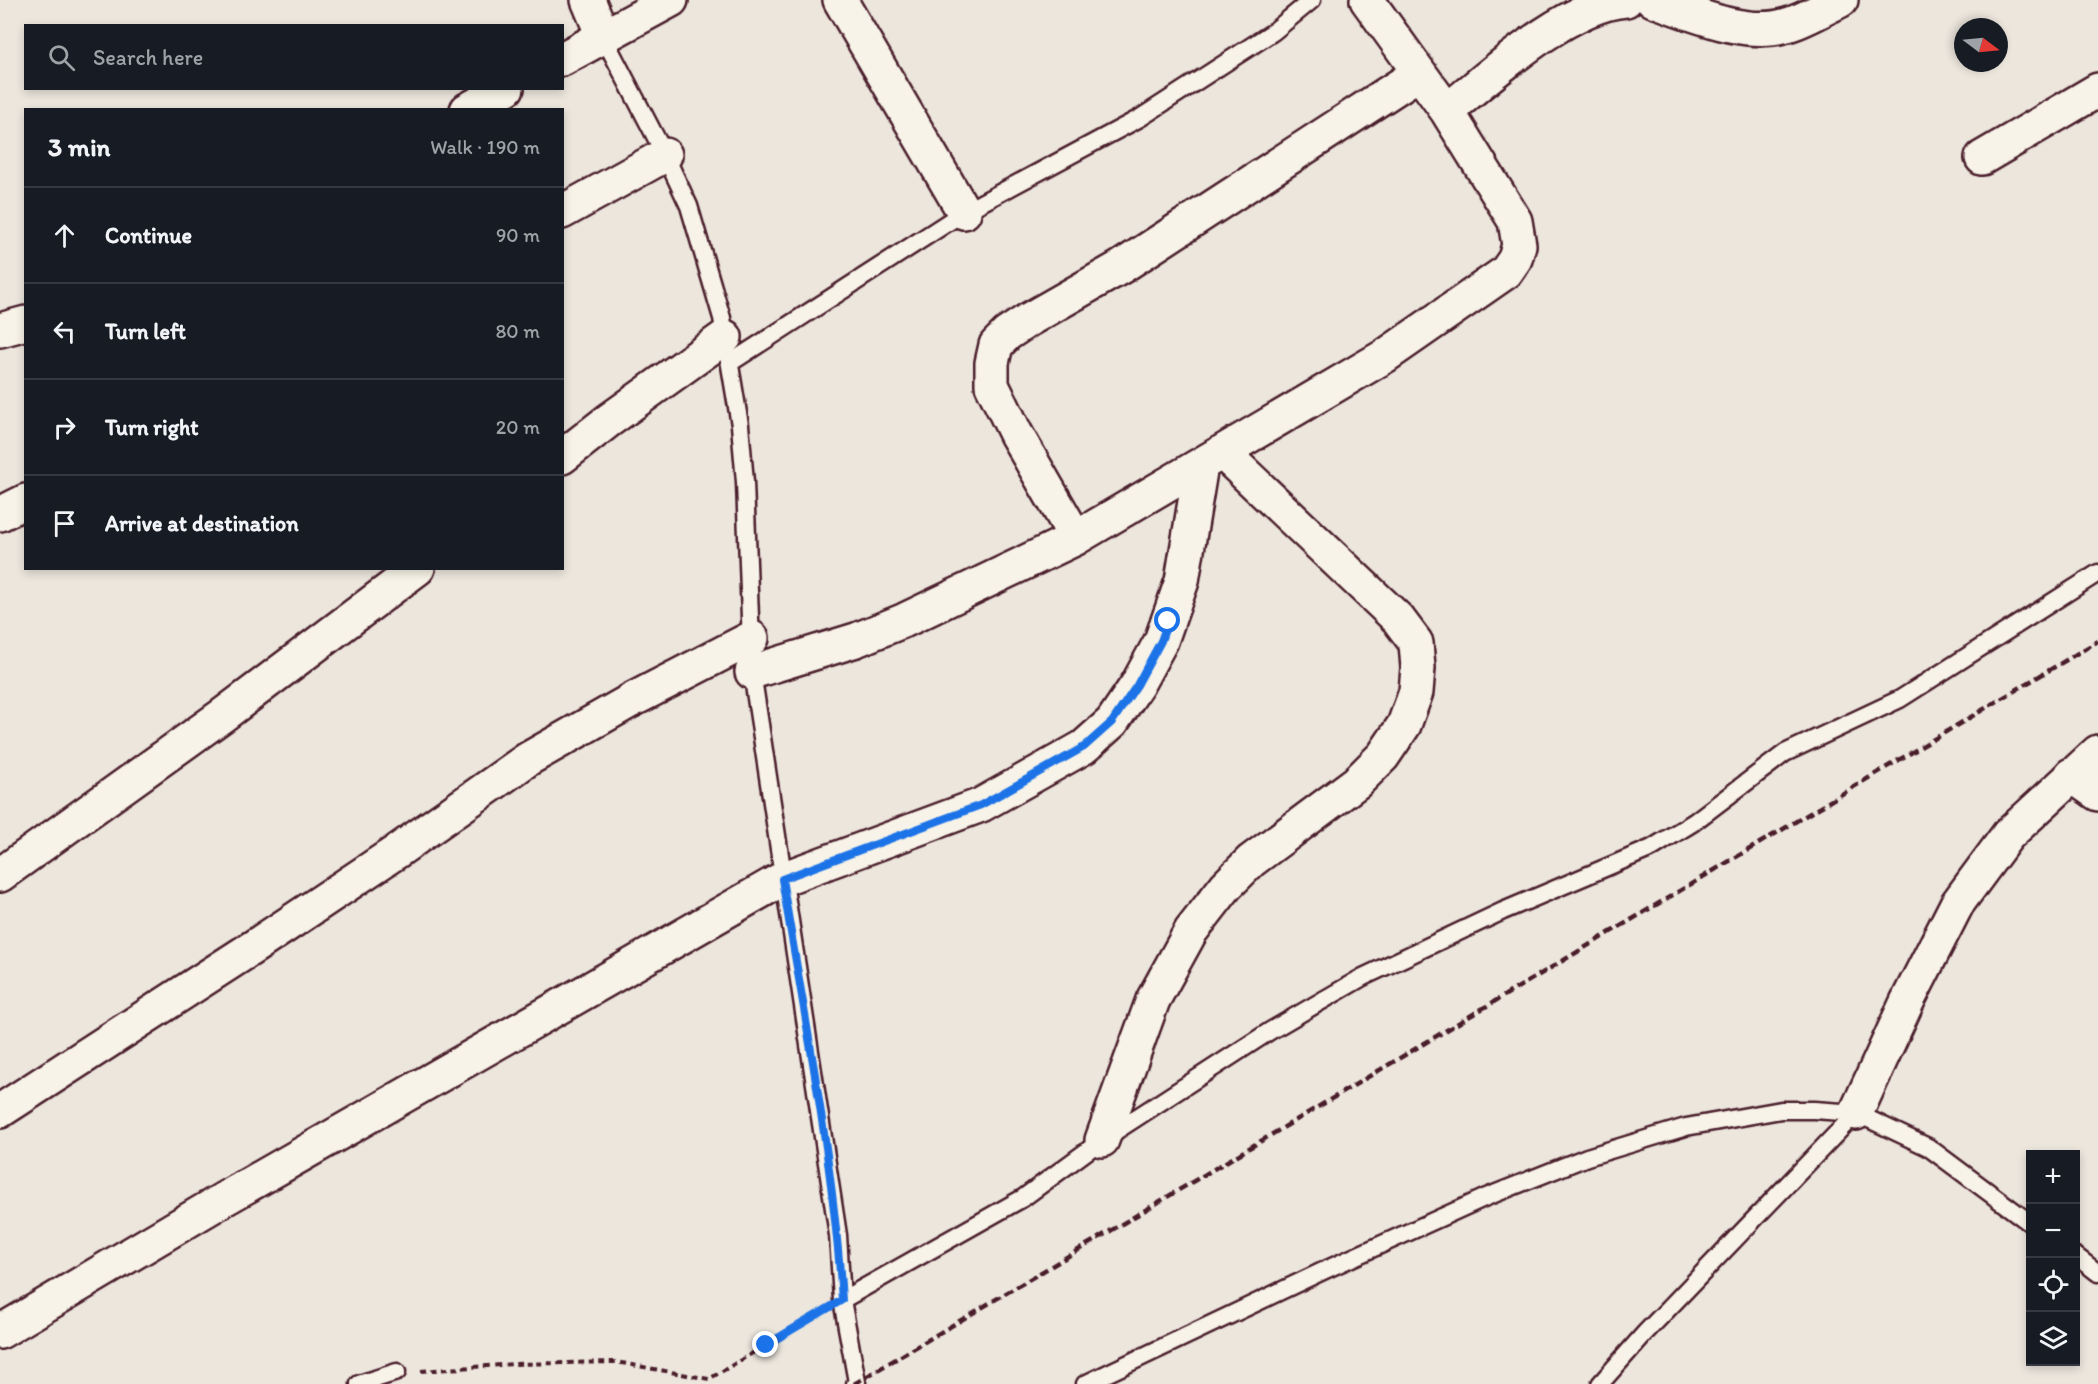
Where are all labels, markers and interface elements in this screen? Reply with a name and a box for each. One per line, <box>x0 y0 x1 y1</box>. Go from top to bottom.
north arrow <box>1954 18 2008 72</box>
search box <box>24 24 564 90</box>
icon: search <box>45 41 78 74</box>
text: Search here <box>93 44 203 71</box>
text: 3 min <box>48 131 110 163</box>
text: Walk · 190 m <box>430 135 540 159</box>
icon: ahead <box>48 219 81 252</box>
text: Continue <box>105 222 192 249</box>
text: 90 m <box>496 223 540 247</box>
icon: left <box>48 315 81 348</box>
text: Turn left <box>105 318 186 345</box>
text: 80 m <box>495 319 540 343</box>
icon: right <box>48 411 81 444</box>
text: Turn right <box>105 414 199 441</box>
text: 20 m <box>496 415 540 439</box>
icon: arrive <box>48 507 81 540</box>
text: Arrive at destination <box>105 510 299 537</box>
route start <box>1154 607 1180 633</box>
map controls <box>2026 1150 2080 1366</box>
button: + <box>2026 1150 2080 1204</box>
button: − <box>2026 1204 2080 1258</box>
button: locate <box>2026 1258 2080 1312</box>
button: layers <box>2026 1312 2080 1366</box>
route end <box>752 1331 778 1357</box>

